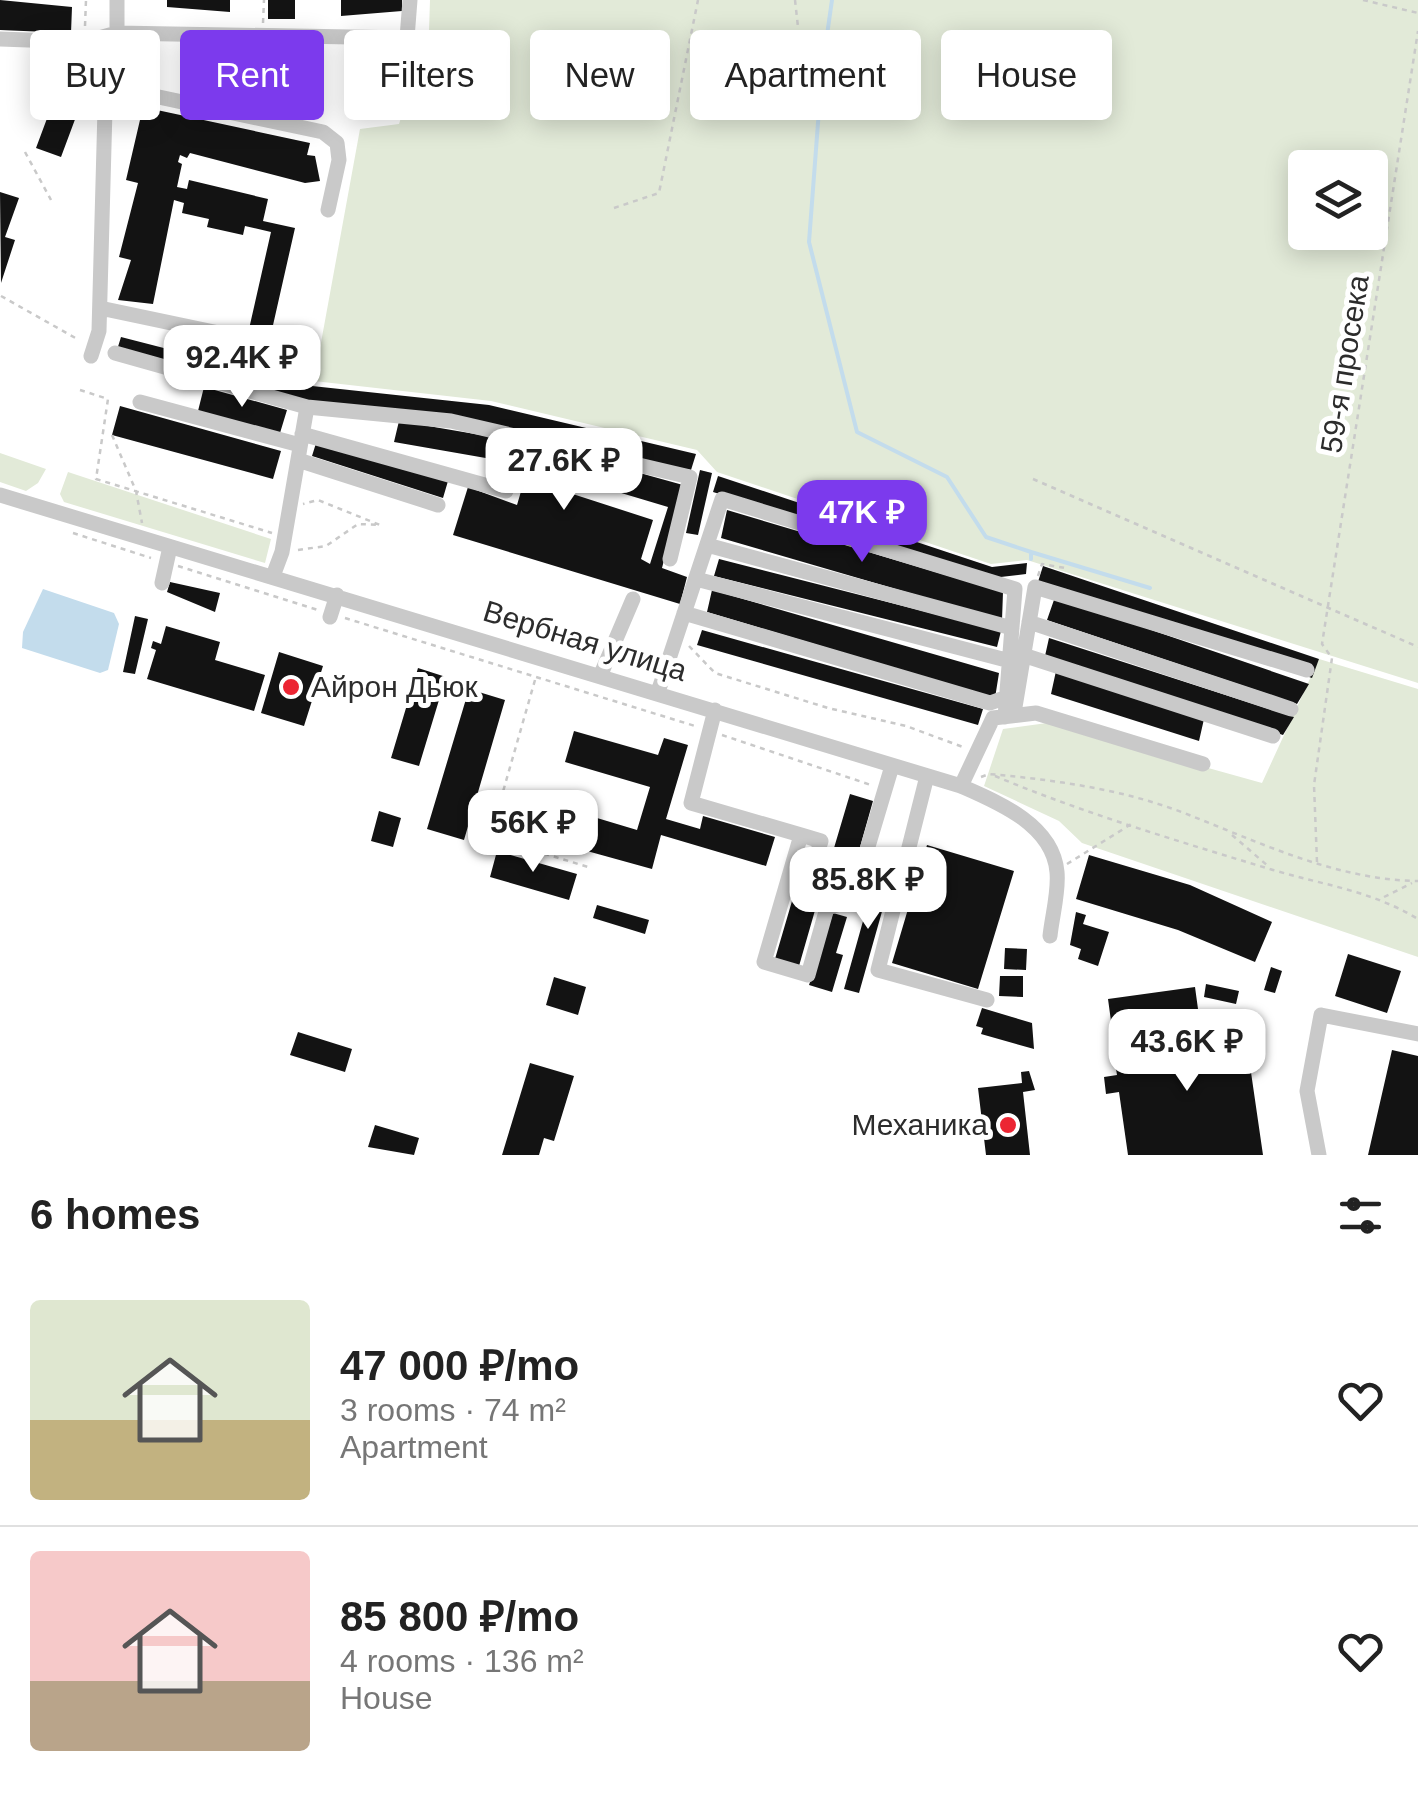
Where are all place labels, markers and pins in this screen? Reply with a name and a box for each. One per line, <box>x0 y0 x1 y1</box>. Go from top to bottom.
pin: 92.4K ₽ <box>150 325 334 410</box>
pin: 27.6K ₽ <box>472 428 656 513</box>
pin: 47K ₽ <box>792 480 932 565</box>
place label: Айрон Дьюк <box>311 670 478 703</box>
marker: Айрон Дьюк <box>280 676 302 698</box>
pin: 56K ₽ <box>463 790 603 875</box>
pin: 85.8K ₽ <box>776 847 960 932</box>
pin: 43.6K ₽ <box>1095 1009 1279 1094</box>
place label: Механика <box>852 1108 988 1141</box>
marker: Механика <box>997 1114 1019 1136</box>

